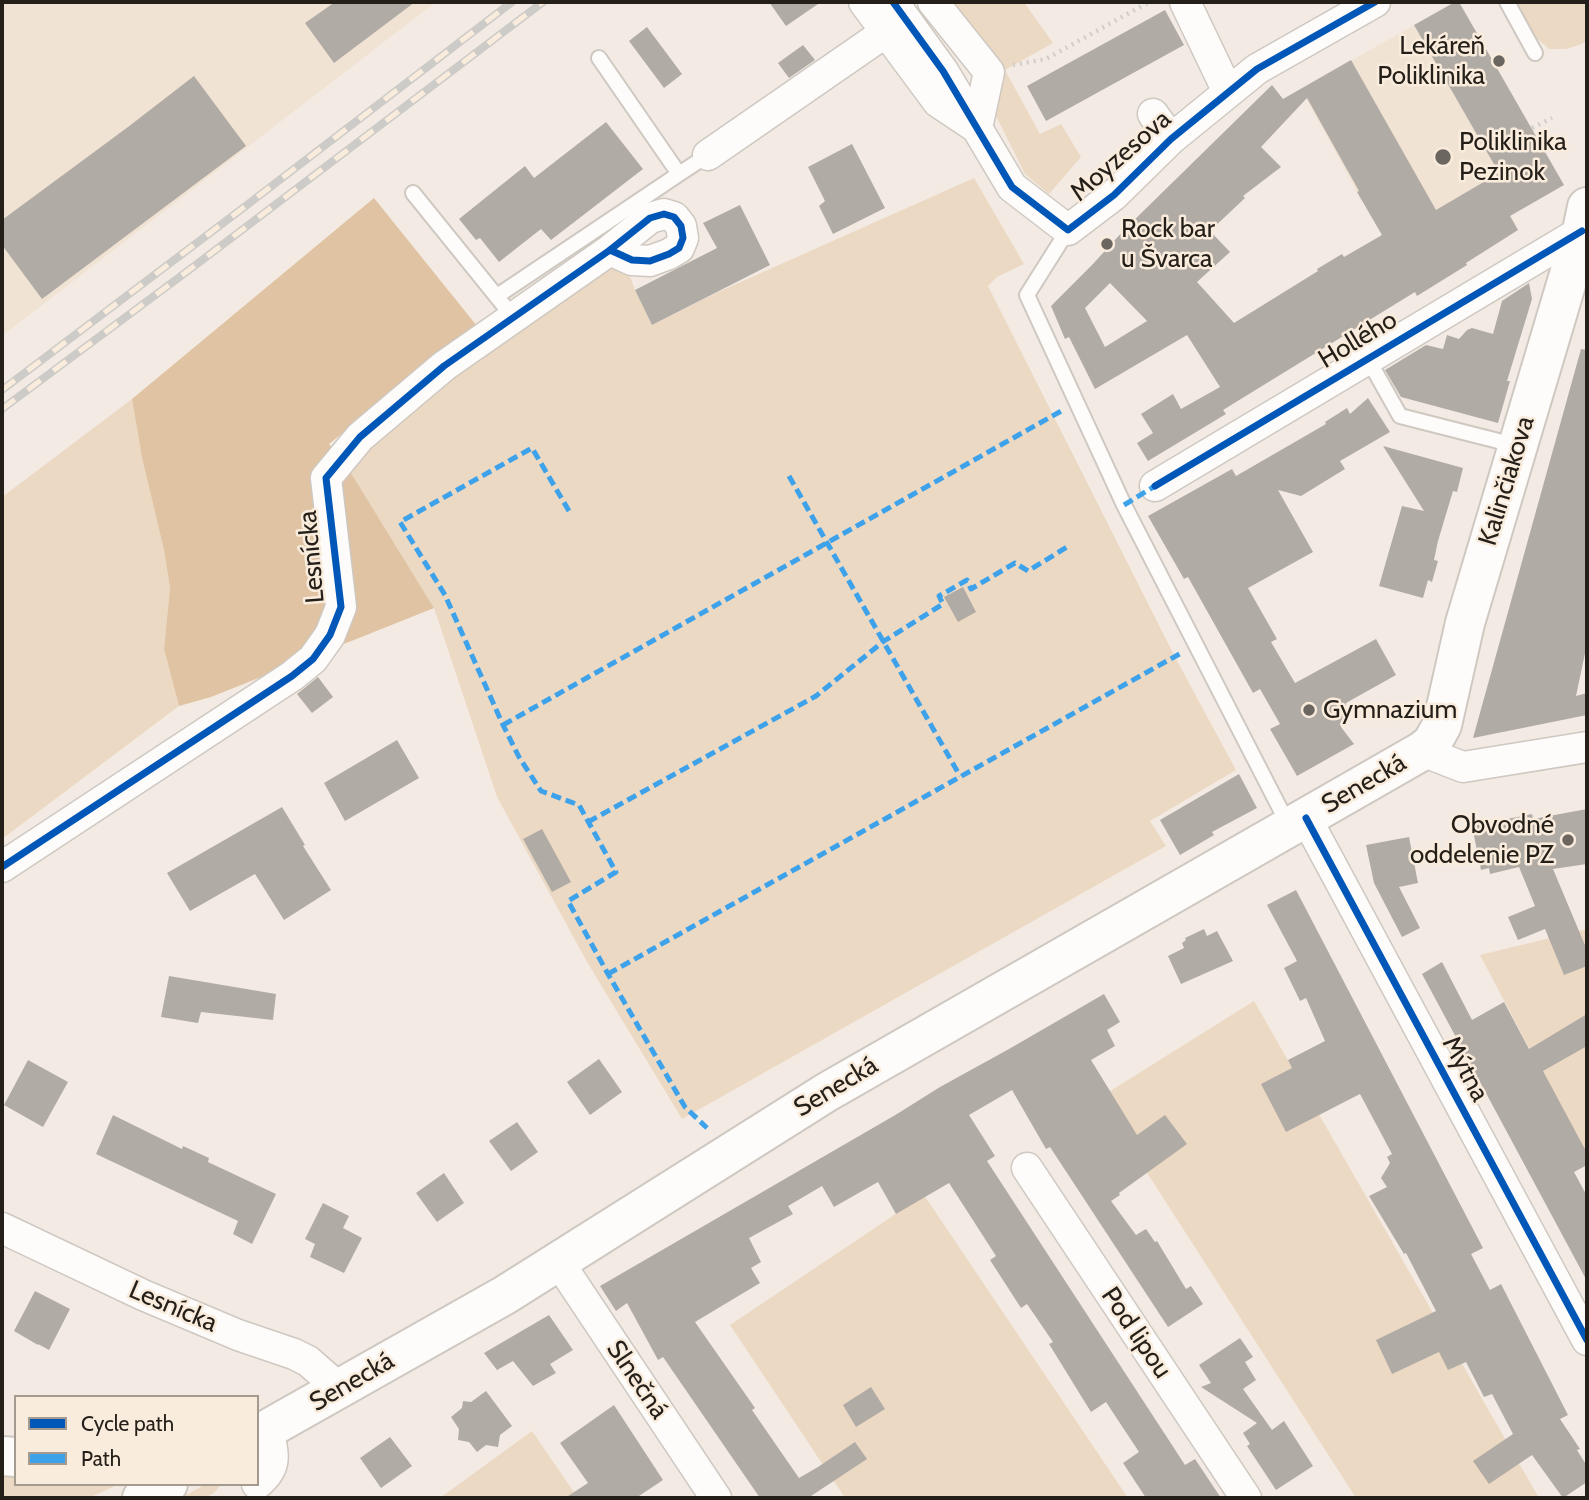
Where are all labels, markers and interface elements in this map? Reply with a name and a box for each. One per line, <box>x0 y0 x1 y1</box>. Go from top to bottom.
place label: Lekáreň Poliklinika <box>1377 30 1485 92</box>
marker: Lekáreň Poliklinika <box>1491 53 1507 69</box>
street label: Moyzesova <box>1064 104 1178 208</box>
place label: Poliklinika Pezinok <box>1459 126 1567 188</box>
marker: Poliklinika Pezinok <box>1433 147 1453 167</box>
place label: Rock bar u Švarca <box>1121 213 1215 274</box>
marker: Rock bar u Švarca <box>1099 236 1115 252</box>
street label: Hollého <box>1313 304 1403 376</box>
street label: Kalinčiakova <box>1473 413 1541 549</box>
street label: Lesnícka <box>292 509 332 605</box>
place label: Gymnazium <box>1323 694 1457 726</box>
marker: Gymnazium <box>1301 702 1317 718</box>
street label: Senecká <box>1316 747 1412 821</box>
place label: Obvodné oddelenie PZ <box>1410 809 1554 870</box>
marker: Obvodné oddelenie PZ <box>1560 832 1576 848</box>
street label: Mýtna <box>1435 1031 1495 1107</box>
street label: Senecká <box>788 1050 884 1124</box>
street label: Lesnícka <box>124 1275 222 1339</box>
street label: Pod lipou <box>1094 1282 1178 1384</box>
street label: Slnečná <box>600 1335 674 1425</box>
street label: Senecká <box>304 1345 400 1419</box>
legend <box>14 1395 259 1486</box>
text: Cycle path <box>81 1411 174 1436</box>
text: Path <box>81 1446 121 1471</box>

